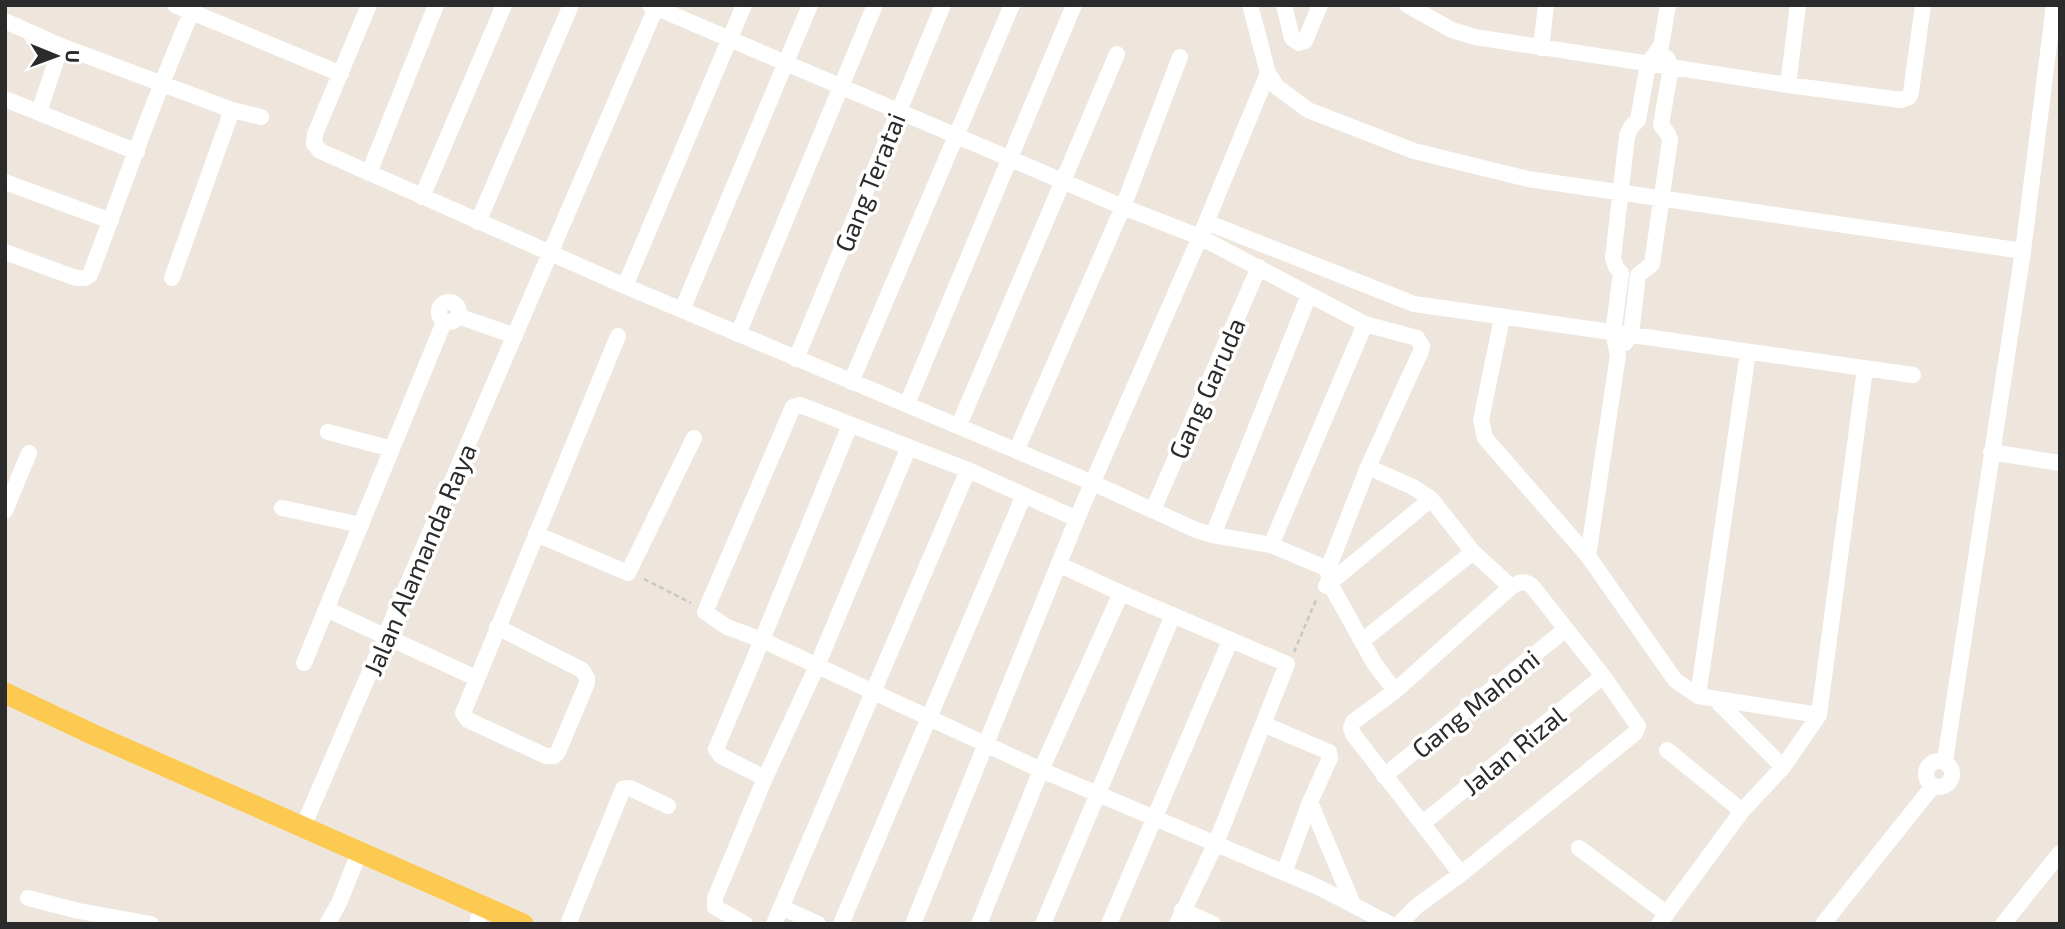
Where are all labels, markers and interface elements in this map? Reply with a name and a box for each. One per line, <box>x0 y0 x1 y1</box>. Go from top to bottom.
north arrow <box>21 21 91 91</box>
text: U <box>62 50 85 63</box>
street label: Gang Teratai <box>827 108 911 256</box>
street label: Gang Garuda <box>1161 313 1251 463</box>
street label: Jalan Alamanda Raya <box>356 438 482 680</box>
street label: Gang Mahoni <box>1405 642 1545 764</box>
street label: Jalan Rizal <box>1455 699 1571 801</box>

